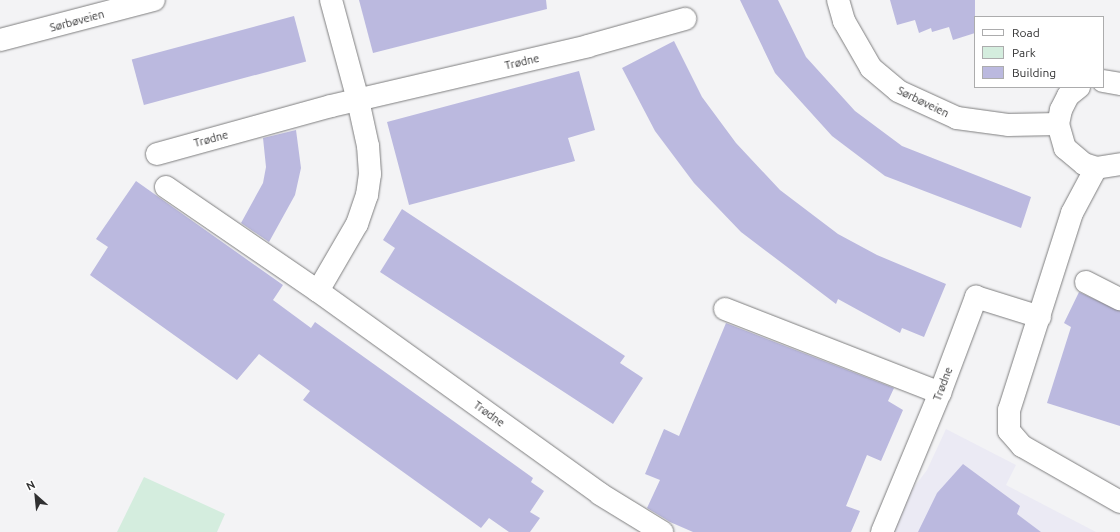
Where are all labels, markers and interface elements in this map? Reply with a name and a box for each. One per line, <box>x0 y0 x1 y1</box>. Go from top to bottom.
street label: Sørbøveien <box>48 7 106 35</box>
legend <box>974 16 1104 88</box>
text: Road <box>1012 26 1040 39</box>
text: Park <box>1012 46 1036 59</box>
street label: Trødne <box>503 52 541 72</box>
text: Building <box>1012 66 1056 79</box>
street label: Sørbøveien <box>895 84 951 120</box>
street label: Trødne <box>192 128 230 150</box>
street label: Trødne <box>931 365 955 403</box>
street label: Trødne <box>471 398 507 430</box>
north arrow <box>16 476 56 516</box>
text: N <box>24 478 37 493</box>

